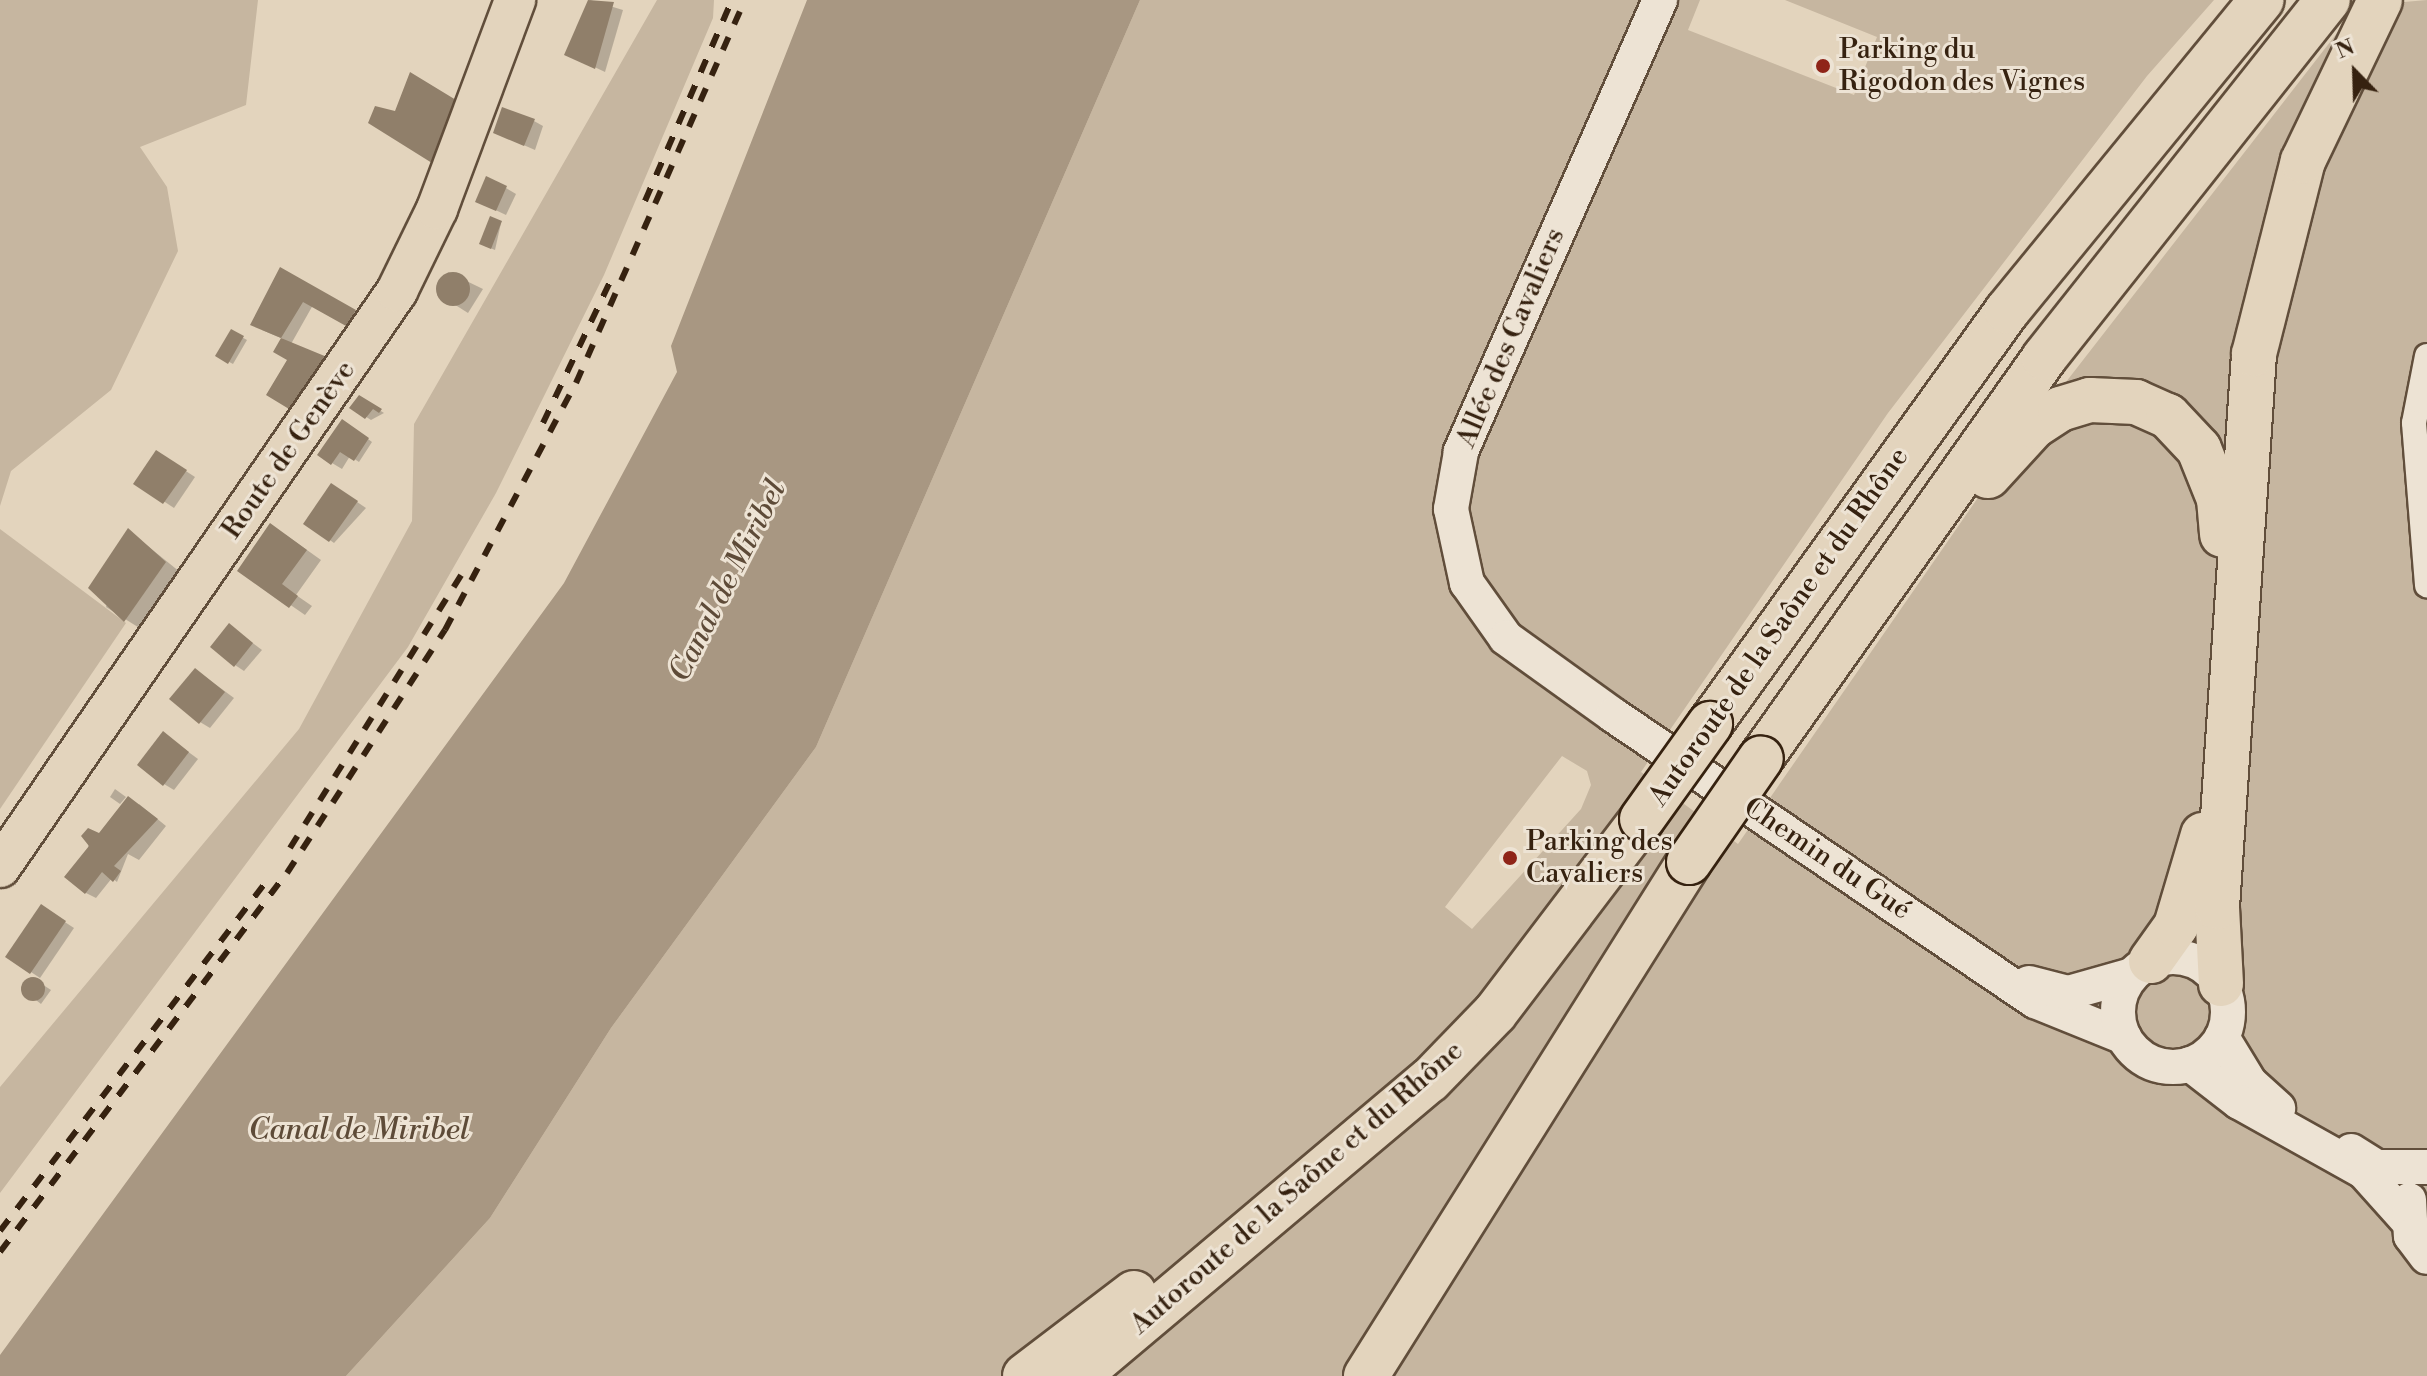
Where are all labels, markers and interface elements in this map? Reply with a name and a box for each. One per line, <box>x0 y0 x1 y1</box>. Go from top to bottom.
north arrow <box>2315 32 2395 112</box>
place label: Parking du Rigodon des Vignes <box>1839 33 2085 99</box>
text: N <box>2332 34 2359 65</box>
marker: Parking du Rigodon des Vignes <box>1814 57 1832 75</box>
street label: Allée des Cavaliers <box>1450 223 1572 453</box>
street label: Route de Genève <box>215 355 363 545</box>
street label: Autoroute de la Saône et du Rhône <box>1642 441 1916 813</box>
water label: Canal de Miribel <box>662 474 794 688</box>
street label: Chemin du Gué <box>1737 791 1917 927</box>
place label: Parking des Cavaliers <box>1526 825 1673 891</box>
marker: Parking des Cavaliers <box>1501 849 1519 867</box>
street label: Autoroute de la Saône et du Rhône <box>1124 1034 1470 1342</box>
water label: Canal de Miribel <box>248 1112 470 1148</box>

